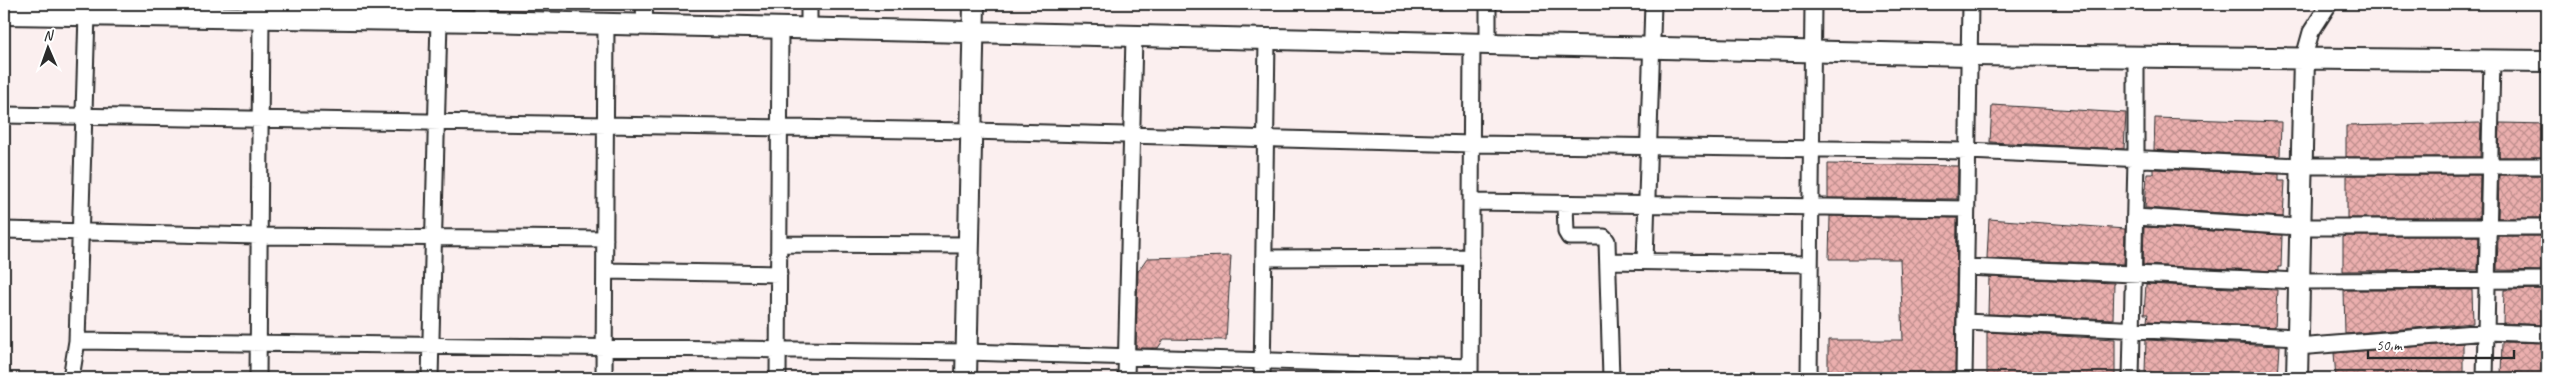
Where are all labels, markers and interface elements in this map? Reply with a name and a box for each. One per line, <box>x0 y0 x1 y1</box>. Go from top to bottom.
north arrow <box>22 22 72 72</box>
text: N <box>43 27 55 44</box>
scale bar <box>2368 327 2515 359</box>
text: 50 m <box>2376 336 2403 355</box>

